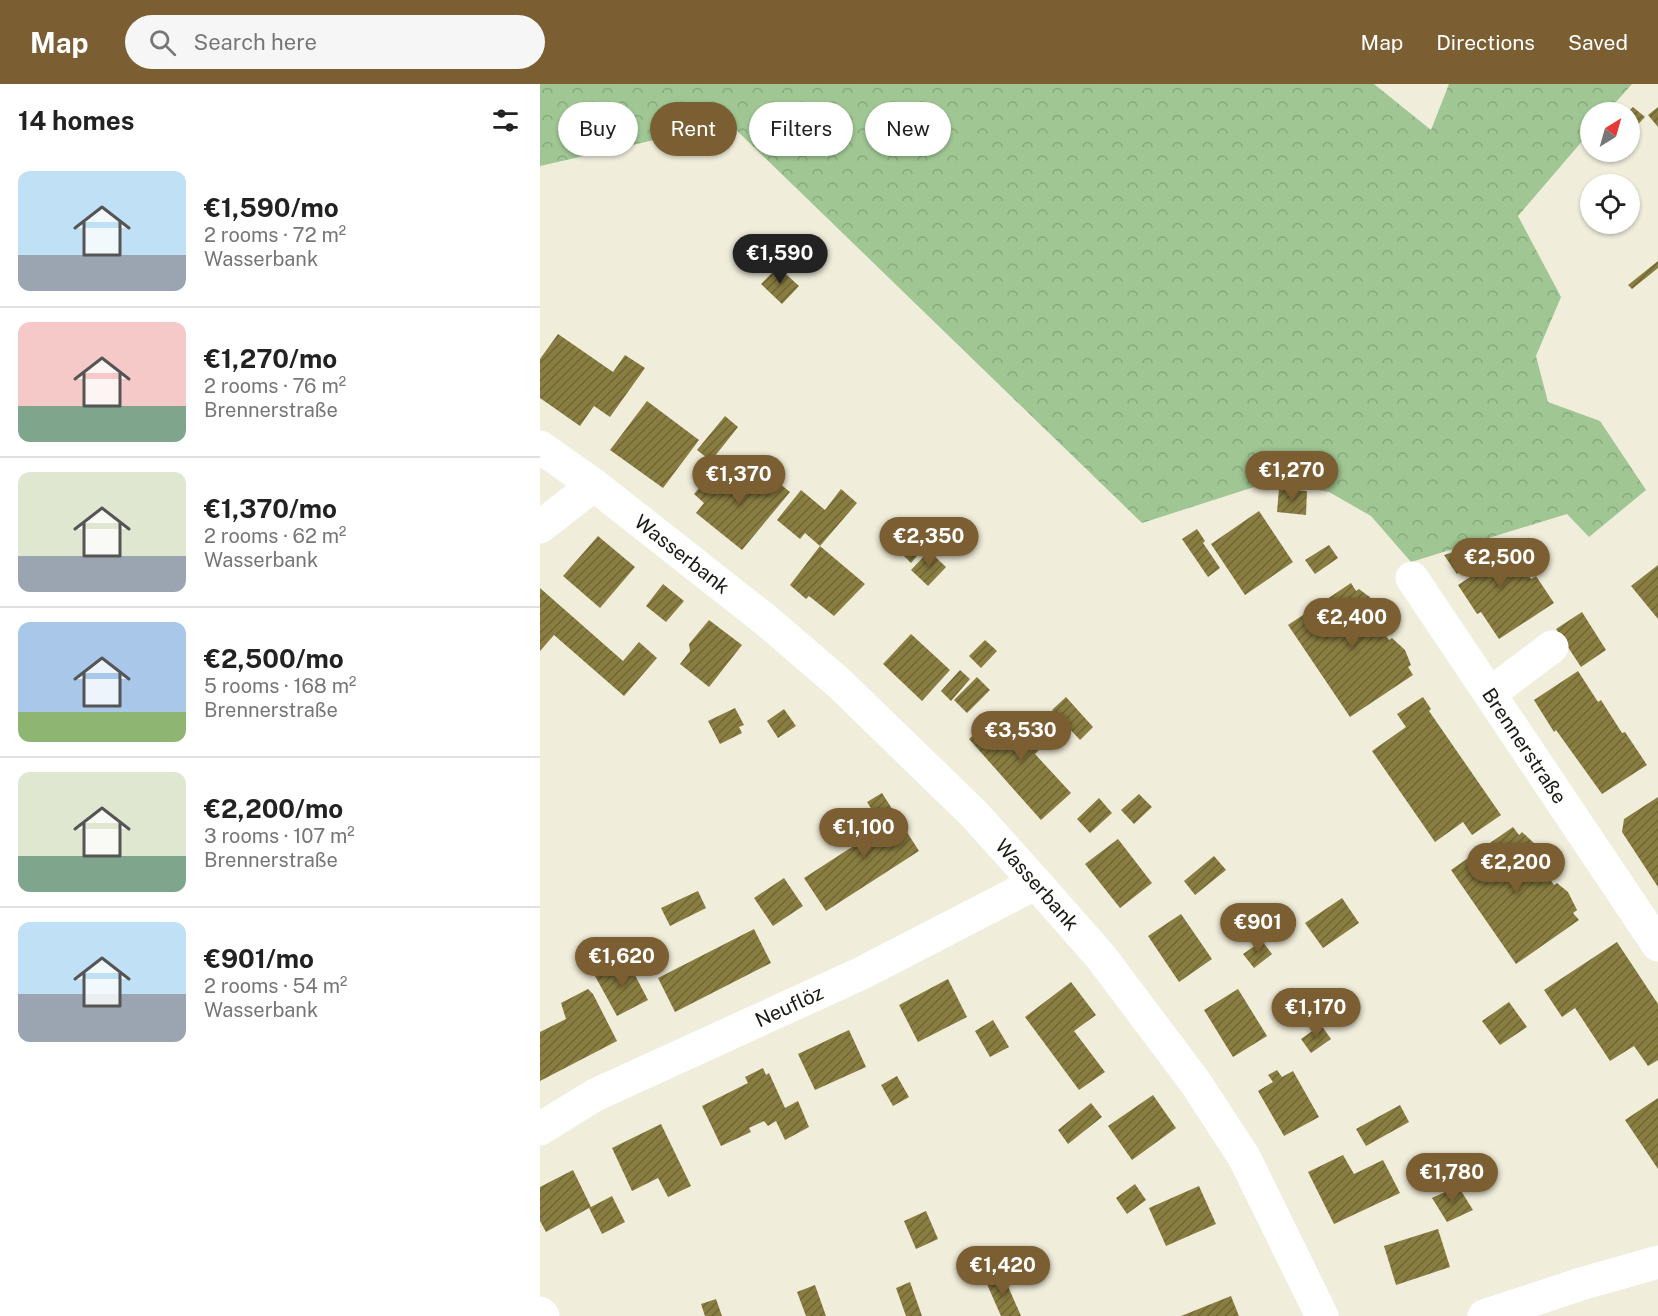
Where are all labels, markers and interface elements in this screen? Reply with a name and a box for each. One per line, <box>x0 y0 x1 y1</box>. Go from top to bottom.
search box <box>125 15 545 69</box>
text: Map <box>30 26 89 59</box>
icon: search <box>146 26 179 59</box>
text: Search here <box>194 29 317 55</box>
text: Map <box>1361 30 1403 55</box>
text: Directions <box>1436 30 1535 55</box>
text: Saved <box>1568 30 1628 55</box>
chip: Buy <box>558 102 638 156</box>
chip: Rent <box>650 102 737 156</box>
chip: Filters <box>749 102 853 156</box>
chip: New <box>865 102 951 156</box>
north arrow <box>1580 102 1640 162</box>
map controls <box>1580 102 1640 234</box>
icon: filters <box>489 104 522 137</box>
text: 14 homes <box>18 105 134 136</box>
button: locate <box>1580 174 1640 234</box>
text: €1,590/mo <box>204 192 339 223</box>
icon: home <box>66 195 138 267</box>
text: 2 rooms · 72 m² <box>204 223 346 247</box>
pin: €1,590 <box>731 234 829 285</box>
text: €1,590 <box>747 241 813 265</box>
text: Wasserbank <box>204 247 318 271</box>
text: €1,270/mo <box>204 343 337 374</box>
icon: home <box>66 346 138 418</box>
text: 2 rooms · 76 m² <box>204 374 346 398</box>
text: Brennerstraße <box>204 398 338 422</box>
pin: €1,270 <box>1243 451 1341 502</box>
pin: €1,370 <box>690 455 788 506</box>
text: €1,270 <box>1259 458 1325 482</box>
text: €1,370 <box>706 462 772 486</box>
text: €1,370/mo <box>204 493 337 524</box>
icon: home <box>66 496 138 568</box>
street label: Wasserbank <box>630 509 734 599</box>
pin: €2,350 <box>880 517 978 568</box>
text: 2 rooms · 62 m² <box>204 524 346 548</box>
text: €2,350 <box>894 524 964 548</box>
pin: €2,500 <box>1451 538 1549 589</box>
text: €2,500 <box>1465 545 1535 569</box>
text: Wasserbank <box>204 548 318 572</box>
pin: €2,400 <box>1303 598 1401 649</box>
text: €2,400 <box>1317 605 1387 629</box>
text: €2,500/mo <box>204 643 344 674</box>
icon: home <box>66 646 138 718</box>
text: 5 rooms · 168 m² <box>204 674 356 698</box>
street label: Brennerstraße <box>1477 683 1572 808</box>
text: Brennerstraße <box>204 698 338 722</box>
pin: €3,530 <box>972 711 1070 762</box>
text: €3,530 <box>985 718 1057 742</box>
text: €2,200/mo <box>204 793 343 824</box>
icon: home <box>66 796 138 868</box>
pin: €1,100 <box>815 808 913 859</box>
text: €1,100 <box>833 815 895 839</box>
text: 3 rooms · 107 m² <box>204 824 355 848</box>
street label: Wasserbank <box>990 834 1084 935</box>
pin: €2,200 <box>1467 843 1565 894</box>
text: Brennerstraße <box>204 848 338 872</box>
text: €2,200 <box>1481 850 1551 874</box>
pin: €901 <box>1222 903 1294 954</box>
text: €901 <box>1234 910 1282 934</box>
pin: €1,620 <box>573 937 671 988</box>
text: €901/mo <box>204 943 314 974</box>
text: €1,620 <box>589 944 655 968</box>
icon: home <box>66 946 138 1018</box>
text: 2 rooms · 54 m² <box>204 974 347 998</box>
street label: Neuflöz <box>751 980 827 1032</box>
pin: €1,170 <box>1267 988 1365 1039</box>
text: €1,170 <box>1286 995 1346 1019</box>
text: Wasserbank <box>204 998 318 1022</box>
pin: €1,780 <box>1403 1153 1501 1204</box>
text: €1,780 <box>1420 1160 1484 1184</box>
pin: €1,420 <box>954 1246 1052 1297</box>
text: €1,420 <box>970 1253 1036 1277</box>

